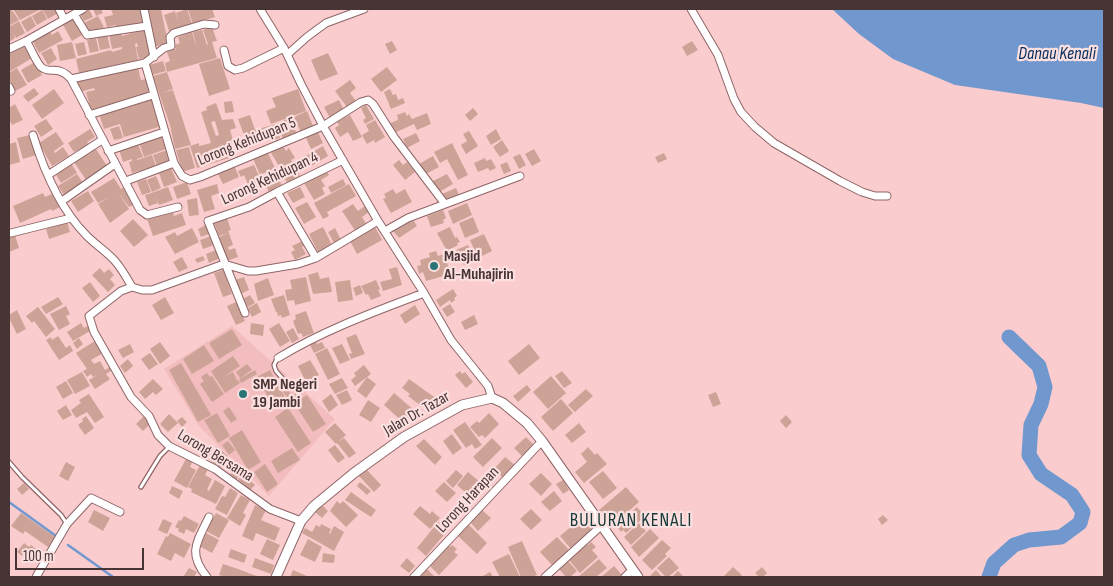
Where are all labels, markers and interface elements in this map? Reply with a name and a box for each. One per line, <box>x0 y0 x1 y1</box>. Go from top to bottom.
water label: Danau Kenali <box>1018 43 1096 65</box>
street label: Lorong Kehidupan 5 <box>195 114 299 170</box>
street label: Lorong Kehidupan 4 <box>219 148 321 210</box>
place label: Masjid Al-Muhajirin <box>444 247 514 285</box>
marker: Masjid Al-Muhajirin <box>428 260 440 272</box>
place label: SMP Negeri 19 Jambi <box>253 375 317 413</box>
street label: Jalan Dr. Tazar <box>381 387 453 441</box>
marker: SMP Negeri 19 Jambi <box>237 388 249 400</box>
street label: Lorong Bersama <box>173 426 257 486</box>
street label: Lorong Harapan <box>432 463 504 537</box>
district label: BULURAN KENALI <box>568 510 694 532</box>
scale bar <box>18 538 146 570</box>
text: 100 m <box>23 547 54 566</box>

